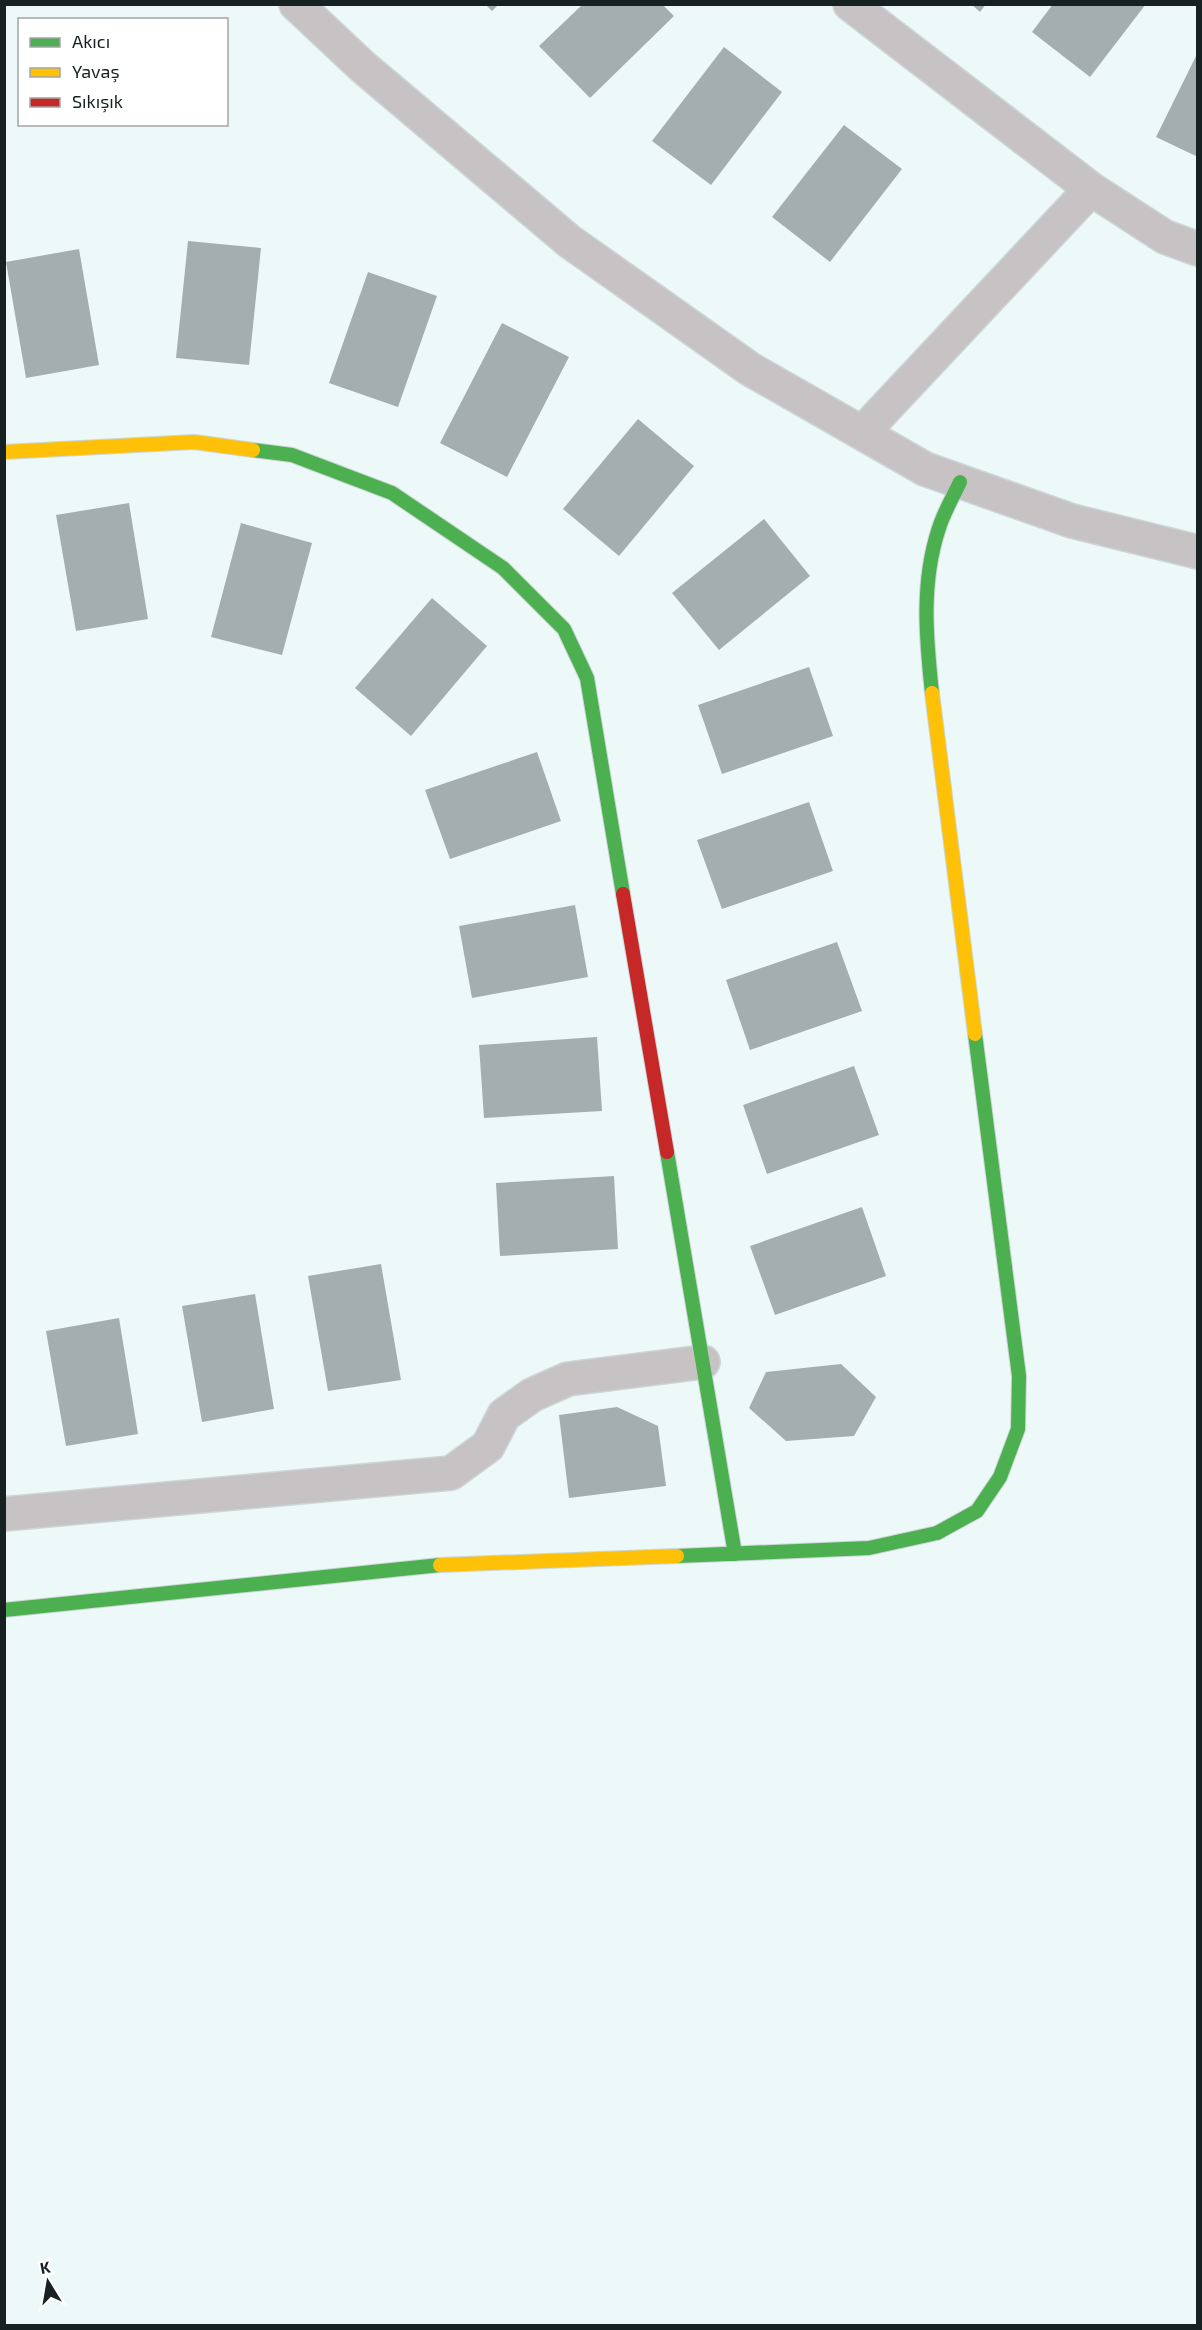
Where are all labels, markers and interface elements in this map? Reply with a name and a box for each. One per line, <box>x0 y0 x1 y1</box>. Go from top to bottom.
legend <box>18 18 228 126</box>
text: Akıcı <box>72 30 110 52</box>
text: Yavaş <box>72 60 120 83</box>
text: Sıkışık <box>72 90 123 113</box>
north arrow <box>18 2252 78 2312</box>
text: K <box>38 2256 53 2277</box>

